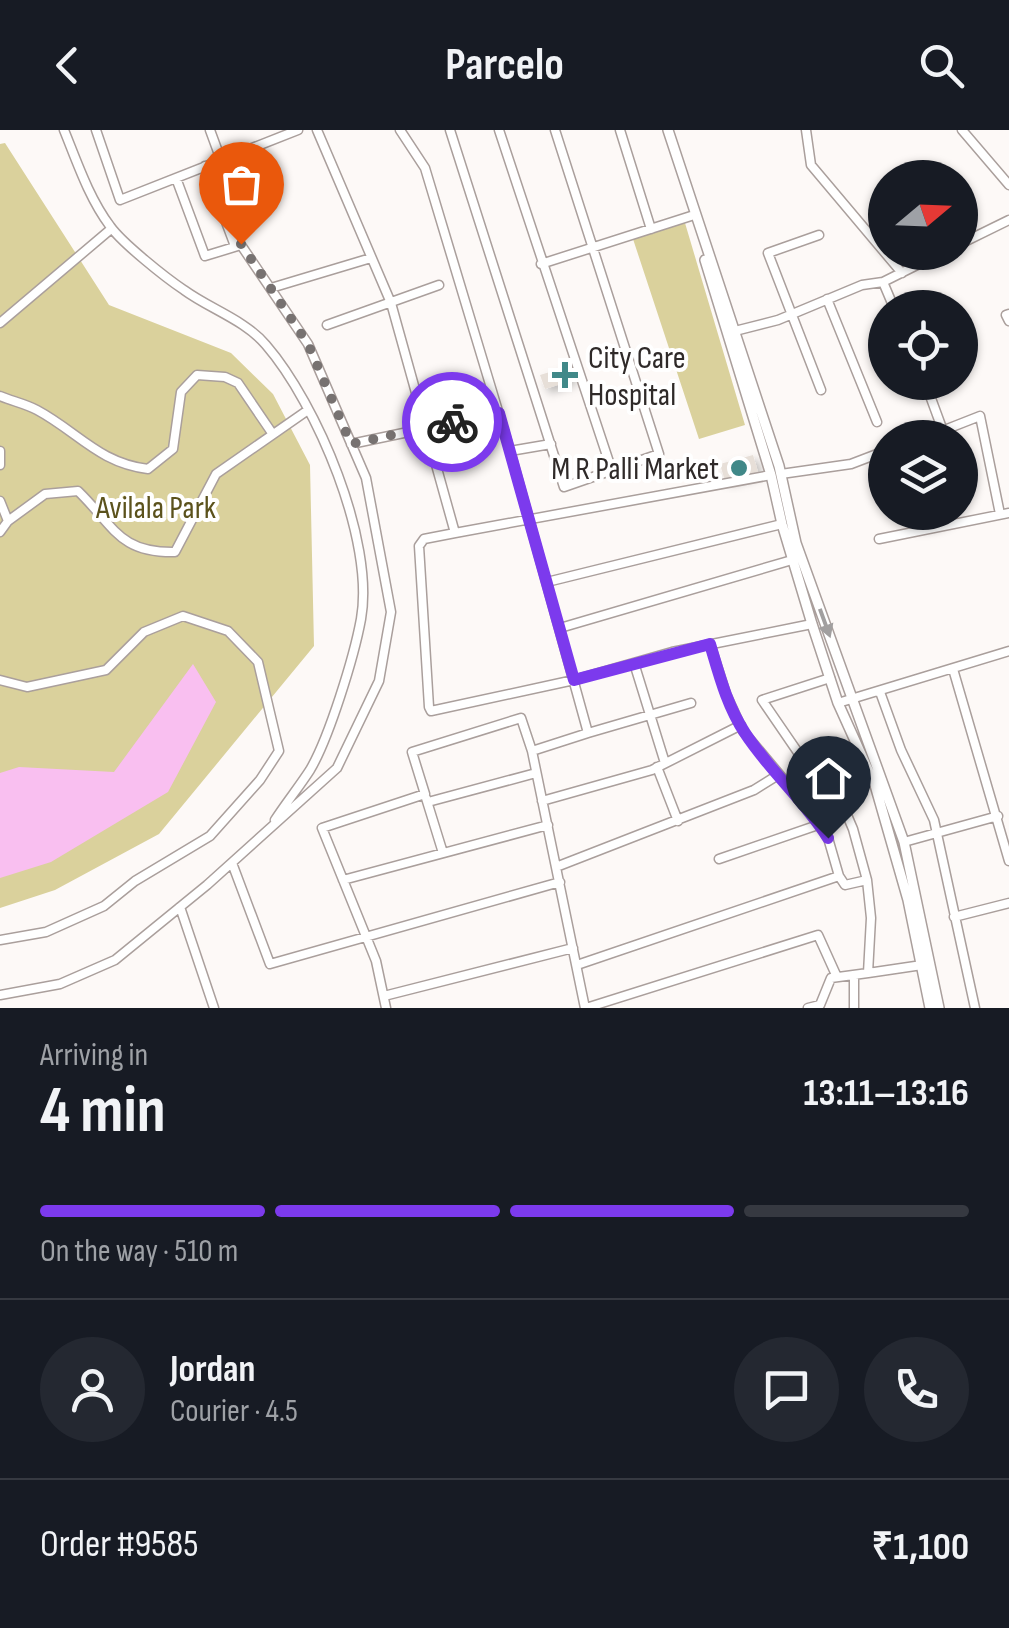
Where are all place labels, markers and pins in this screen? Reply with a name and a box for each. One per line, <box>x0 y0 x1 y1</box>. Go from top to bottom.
pin <box>199 142 284 245</box>
place label: City Care Hospital <box>588 339 686 415</box>
marker: City Care Hospital <box>552 362 578 388</box>
place label: M R Palli Market <box>551 450 719 489</box>
marker: M R Palli Market <box>728 457 750 479</box>
pin <box>786 736 871 839</box>

